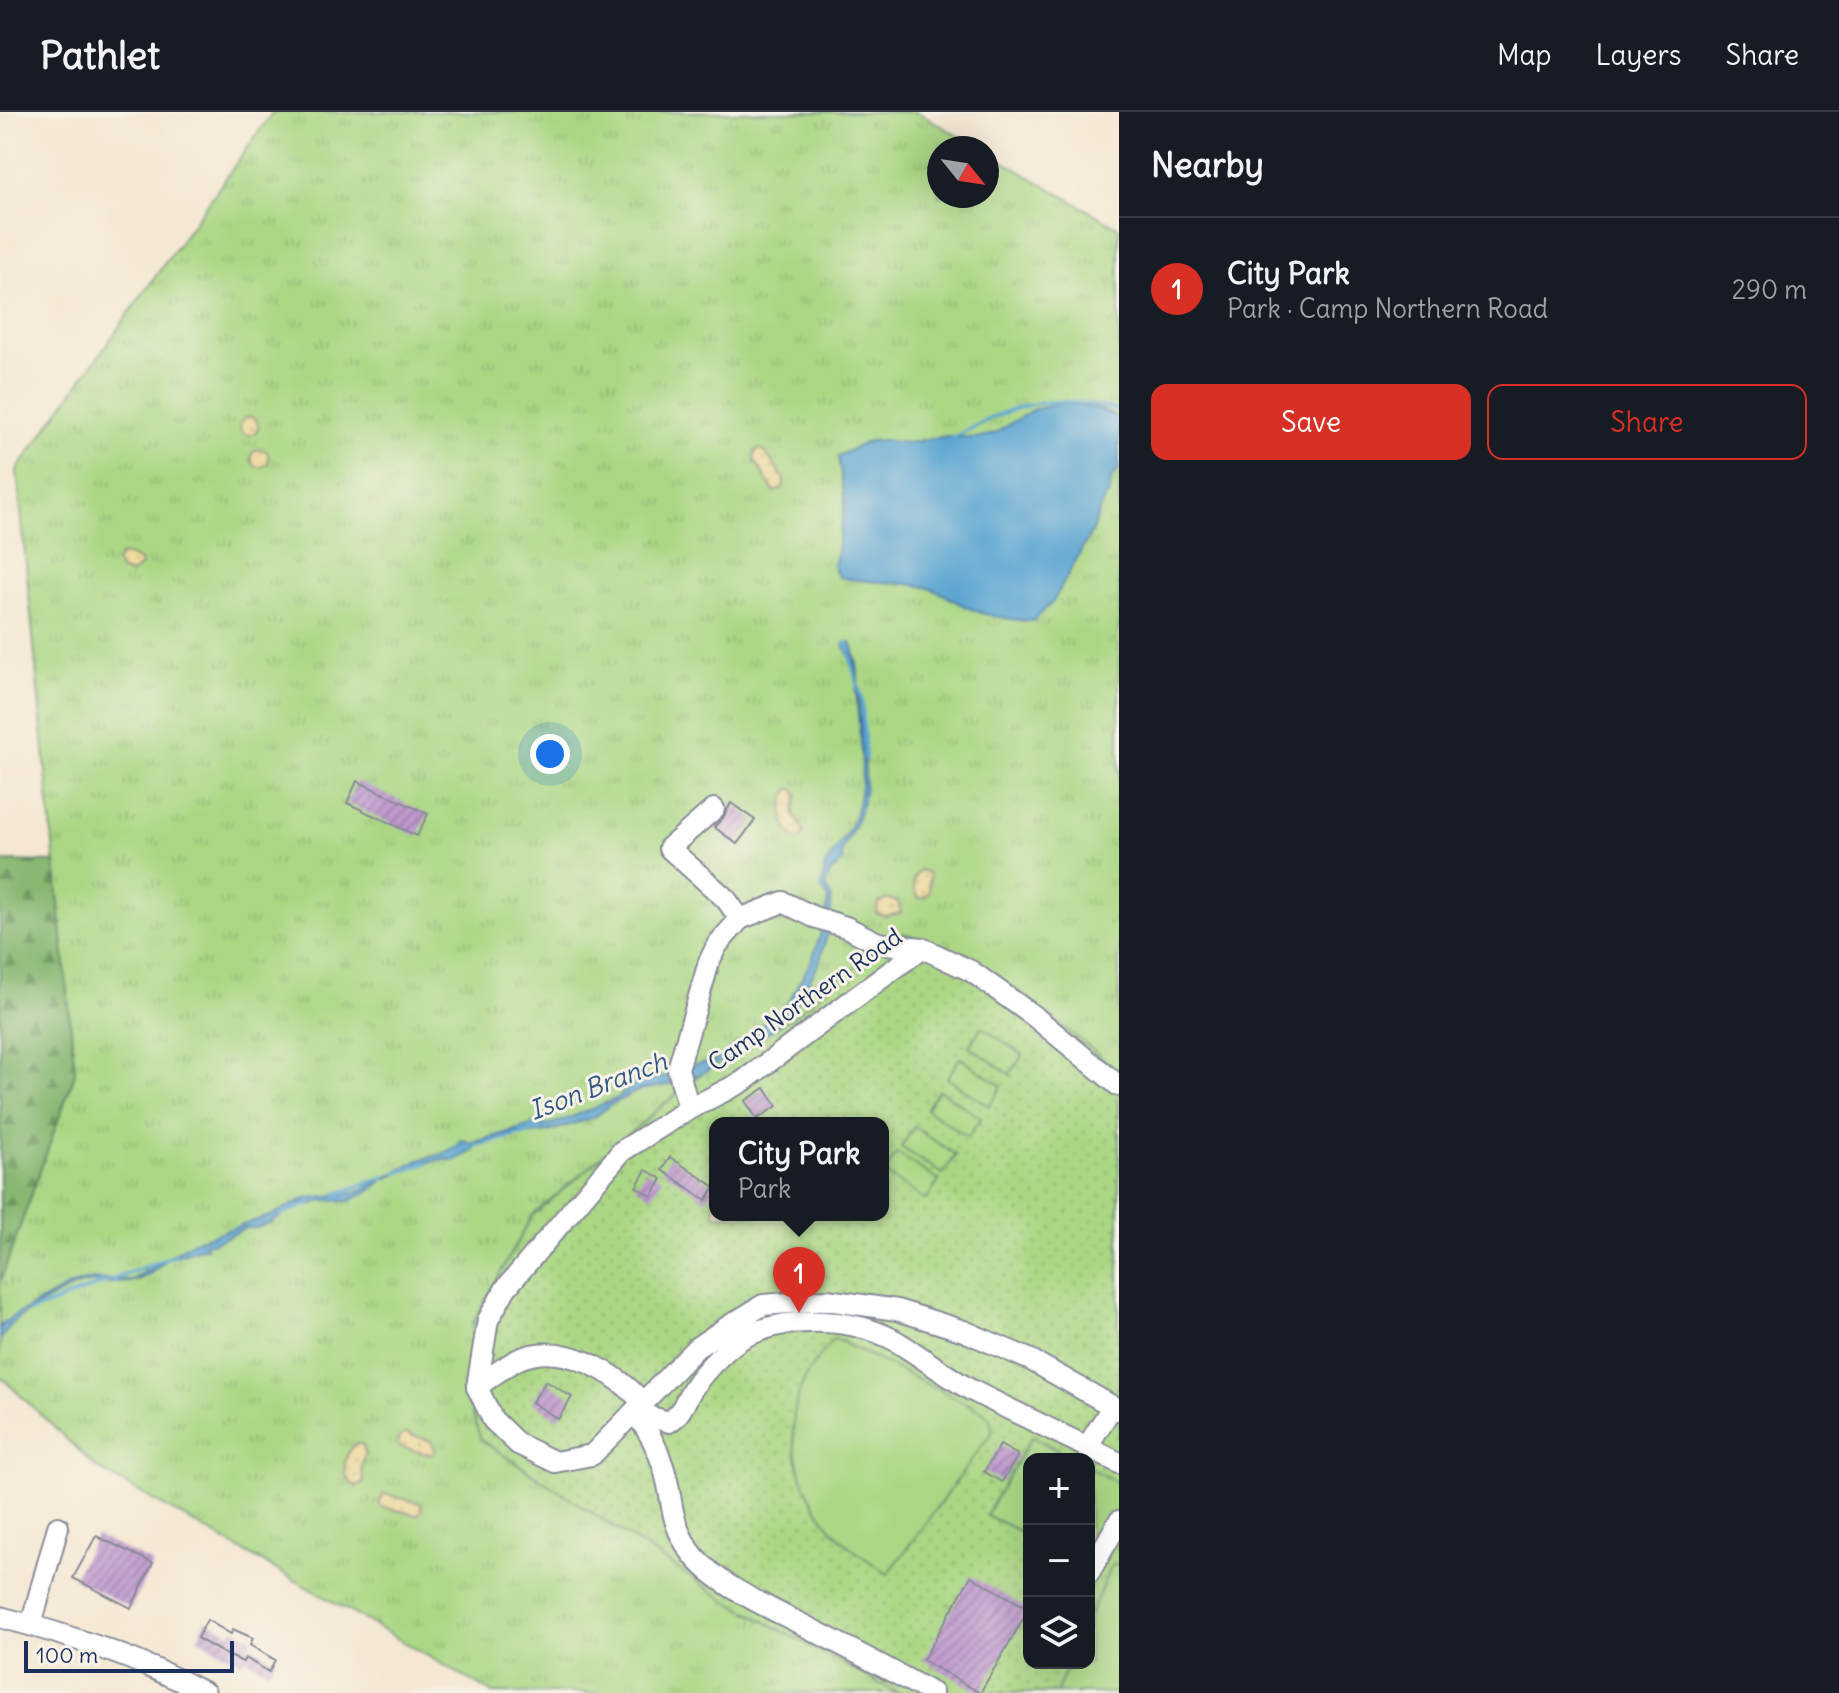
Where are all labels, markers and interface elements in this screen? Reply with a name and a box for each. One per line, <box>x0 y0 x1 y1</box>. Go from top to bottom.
text: Pathlet <box>40 32 160 79</box>
text: Map <box>1497 37 1552 73</box>
text: Layers <box>1596 37 1682 73</box>
text: Share <box>1726 37 1799 73</box>
north arrow <box>927 136 999 208</box>
text: Nearby <box>1151 143 1264 186</box>
text: City Park <box>1227 254 1350 292</box>
text: 1 <box>1172 273 1182 306</box>
text: 290 m <box>1732 273 1807 306</box>
text: Park · Camp Northern Road <box>1227 292 1548 325</box>
button: Save <box>1151 384 1471 460</box>
button: Share <box>1487 384 1807 460</box>
your location <box>530 734 570 774</box>
street label: Camp Northern Road <box>702 921 907 1077</box>
water label: Ison Branch <box>524 1044 672 1127</box>
popup <box>709 1117 889 1221</box>
text: City Park <box>738 1134 860 1172</box>
text: Park <box>738 1172 791 1205</box>
pin: 1 <box>773 1247 825 1313</box>
map controls <box>1023 1453 1095 1669</box>
button: + <box>1023 1453 1095 1525</box>
button: − <box>1023 1525 1095 1597</box>
button: layers <box>1023 1597 1095 1669</box>
scale bar <box>24 1637 234 1673</box>
text: 100 m <box>36 1641 98 1669</box>

